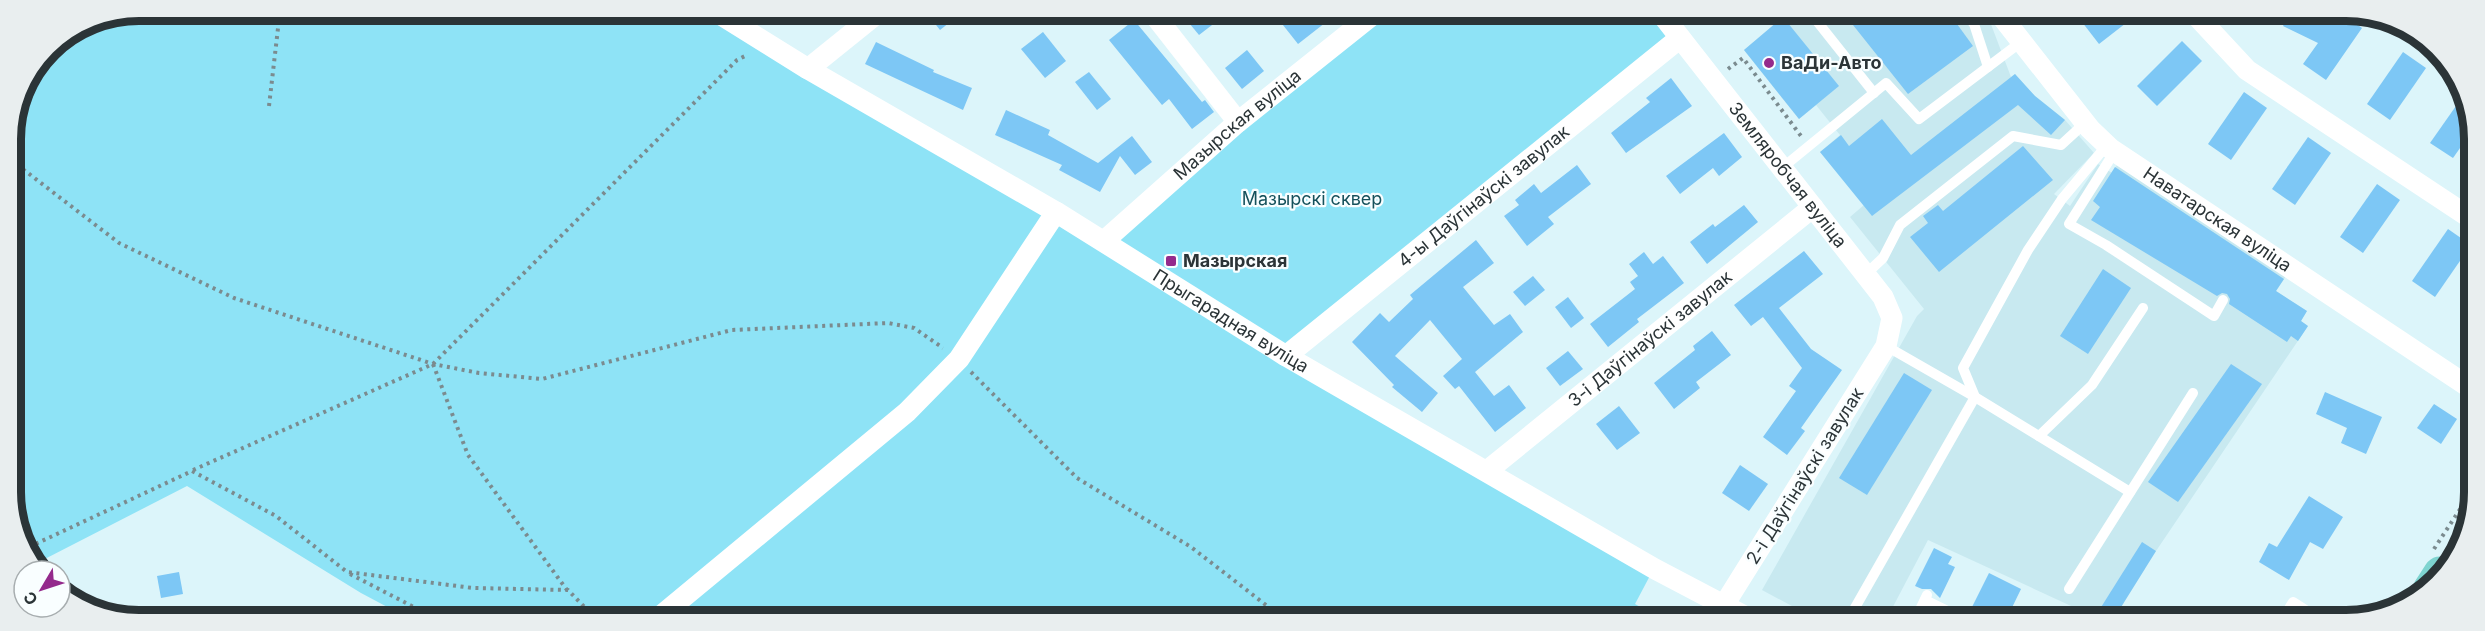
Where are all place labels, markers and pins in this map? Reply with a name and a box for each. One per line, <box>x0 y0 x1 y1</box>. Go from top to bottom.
place label: ВаДи-Авто <box>1781 52 1882 73</box>
marker: ВаДи-Авто <box>1762 56 1776 70</box>
place label: Мазырская <box>1183 250 1287 271</box>
marker: Мазырская <box>1164 254 1178 268</box>

